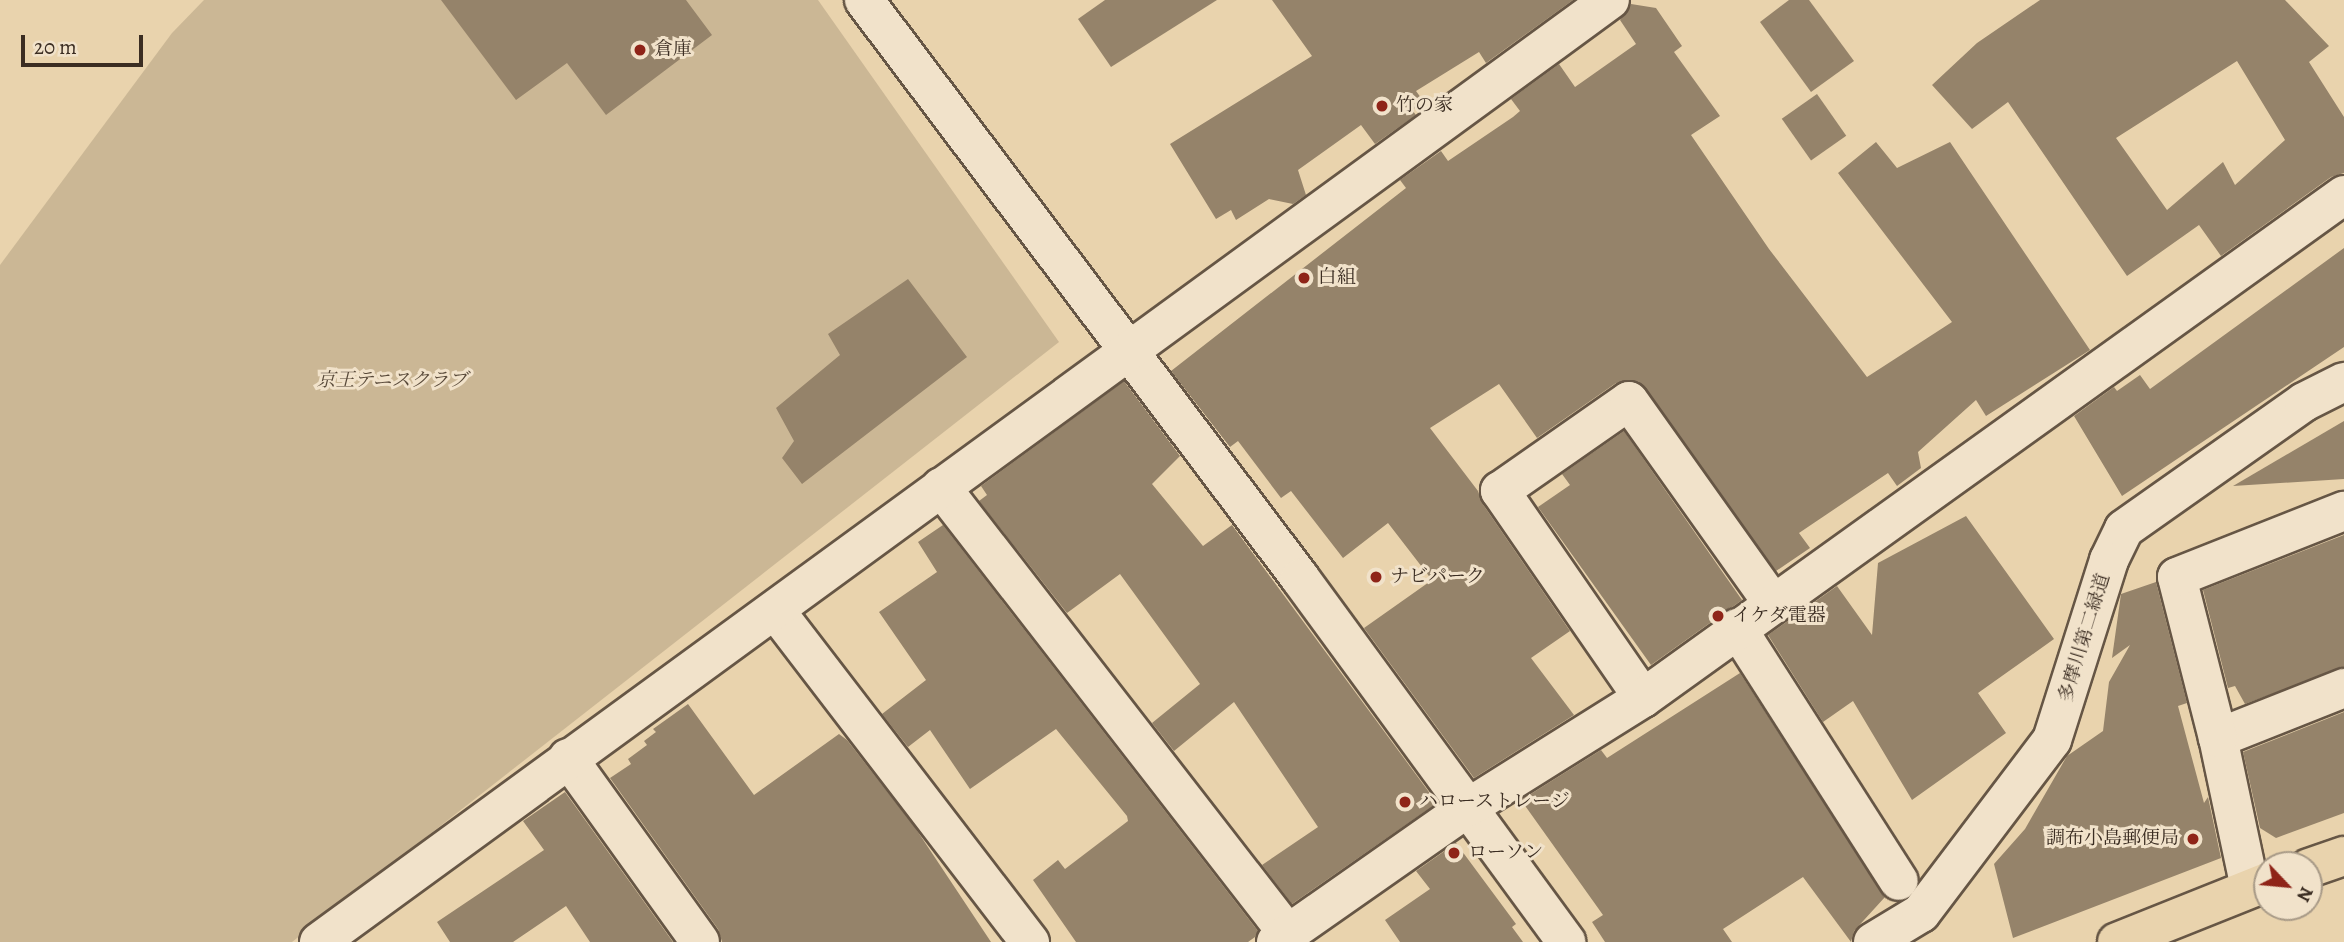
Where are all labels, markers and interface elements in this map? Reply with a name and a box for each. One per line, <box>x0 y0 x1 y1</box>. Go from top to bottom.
scale bar <box>24 21 147 65</box>
text: 20 m <box>34 33 77 61</box>
place label: 倉庫 <box>654 39 692 61</box>
marker: 倉庫 <box>632 42 648 58</box>
place label: 竹の家 <box>1396 95 1453 117</box>
marker: 竹の家 <box>1374 98 1390 114</box>
place label: 白組 <box>1318 267 1356 289</box>
marker: 白組 <box>1296 270 1312 286</box>
park label: 京王テニスクラブ <box>316 370 468 392</box>
place label: ナビパーク <box>1390 566 1485 588</box>
marker: ナビパーク <box>1368 569 1384 585</box>
street label: 多摩川第二緑道 <box>2055 571 2115 705</box>
place label: イケダ電器 <box>1732 605 1827 627</box>
marker: イケダ電器 <box>1710 608 1726 624</box>
place label: ハローストレージ <box>1419 791 1571 813</box>
marker: ハローストレージ <box>1397 794 1413 810</box>
place label: 調布小島郵便局 <box>2046 828 2179 850</box>
marker: 調布小島郵便局 <box>2185 831 2201 847</box>
place label: ローソン <box>1468 842 1544 864</box>
marker: ローソン <box>1446 845 1462 861</box>
north arrow <box>2253 851 2323 921</box>
text: N <box>2290 882 2320 906</box>

